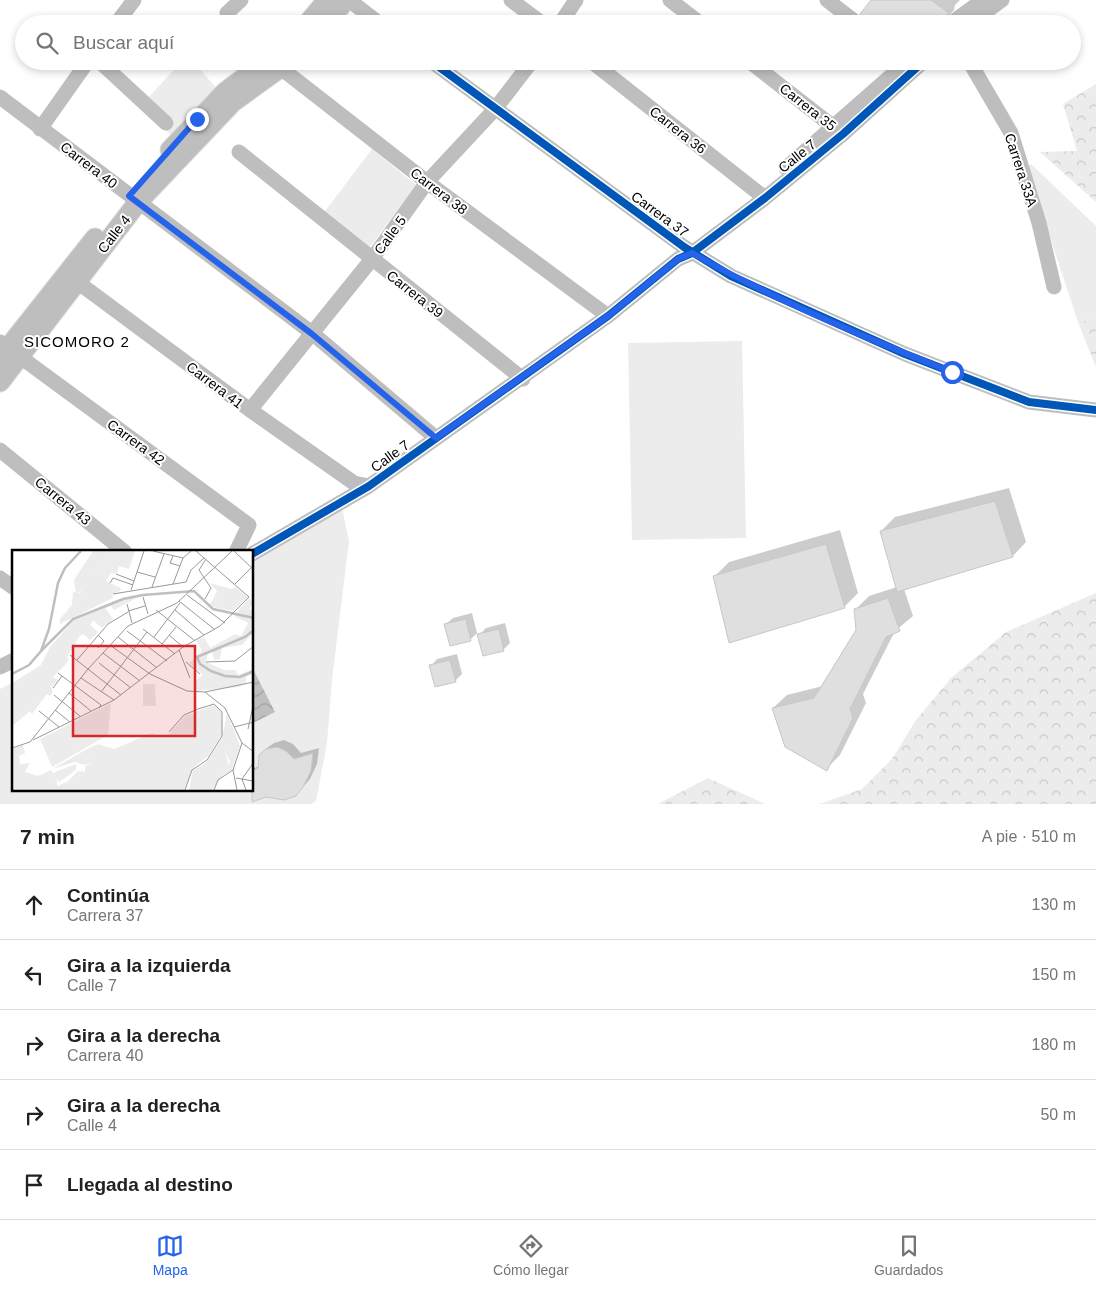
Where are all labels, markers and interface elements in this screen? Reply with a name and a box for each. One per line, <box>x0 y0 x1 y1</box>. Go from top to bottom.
search box <box>15 15 1081 70</box>
icon: search <box>33 29 61 57</box>
text: Buscar aquí <box>73 32 174 53</box>
street label: Carrera 35 <box>777 80 839 134</box>
street label: Carrera 36 <box>647 103 709 157</box>
route end <box>186 108 209 131</box>
street label: Carrera 33A <box>1002 131 1041 209</box>
street label: Calle 7 <box>775 136 819 176</box>
street label: Carrera 40 <box>57 138 121 192</box>
street label: Carrera 38 <box>407 164 471 218</box>
street label: Carrera 37 <box>628 188 692 240</box>
street label: Calle 4 <box>94 212 134 256</box>
street label: Calle 5 <box>371 213 409 257</box>
street label: Carrera 39 <box>384 267 446 321</box>
district label: SICOMORO 2 <box>24 333 130 350</box>
street label: Carrera 41 <box>183 358 247 412</box>
route start <box>941 361 964 384</box>
street label: Carrera 42 <box>104 416 168 468</box>
street label: Calle 7 <box>368 437 412 475</box>
street label: Carrera 43 <box>32 474 94 528</box>
inset map <box>12 550 254 792</box>
text: 7 min <box>20 825 75 848</box>
text: A pie · 510 m <box>982 828 1076 845</box>
text: Continúa <box>67 885 149 906</box>
icon: ahead <box>20 891 48 919</box>
text: 130 m <box>1032 896 1076 913</box>
text: Carrera 37 <box>67 907 143 924</box>
text: Gira a la izquierda <box>67 955 231 976</box>
icon: left <box>20 961 48 989</box>
text: 150 m <box>1032 966 1076 983</box>
text: Calle 7 <box>67 977 117 994</box>
text: Gira a la derecha <box>67 1025 220 1046</box>
icon: right <box>20 1031 48 1059</box>
text: 180 m <box>1032 1036 1076 1053</box>
text: Carrera 40 <box>67 1047 143 1064</box>
text: Gira a la derecha <box>67 1095 220 1116</box>
icon: right <box>20 1101 48 1129</box>
text: 50 m <box>1040 1106 1076 1123</box>
text: Calle 4 <box>67 1117 117 1134</box>
icon: arrive <box>20 1171 48 1199</box>
text: Llegada al destino <box>67 1174 233 1195</box>
tab: Mapa <box>153 1232 188 1278</box>
tab: Cómo llegar <box>493 1232 569 1278</box>
tab: Guardados <box>874 1232 943 1278</box>

